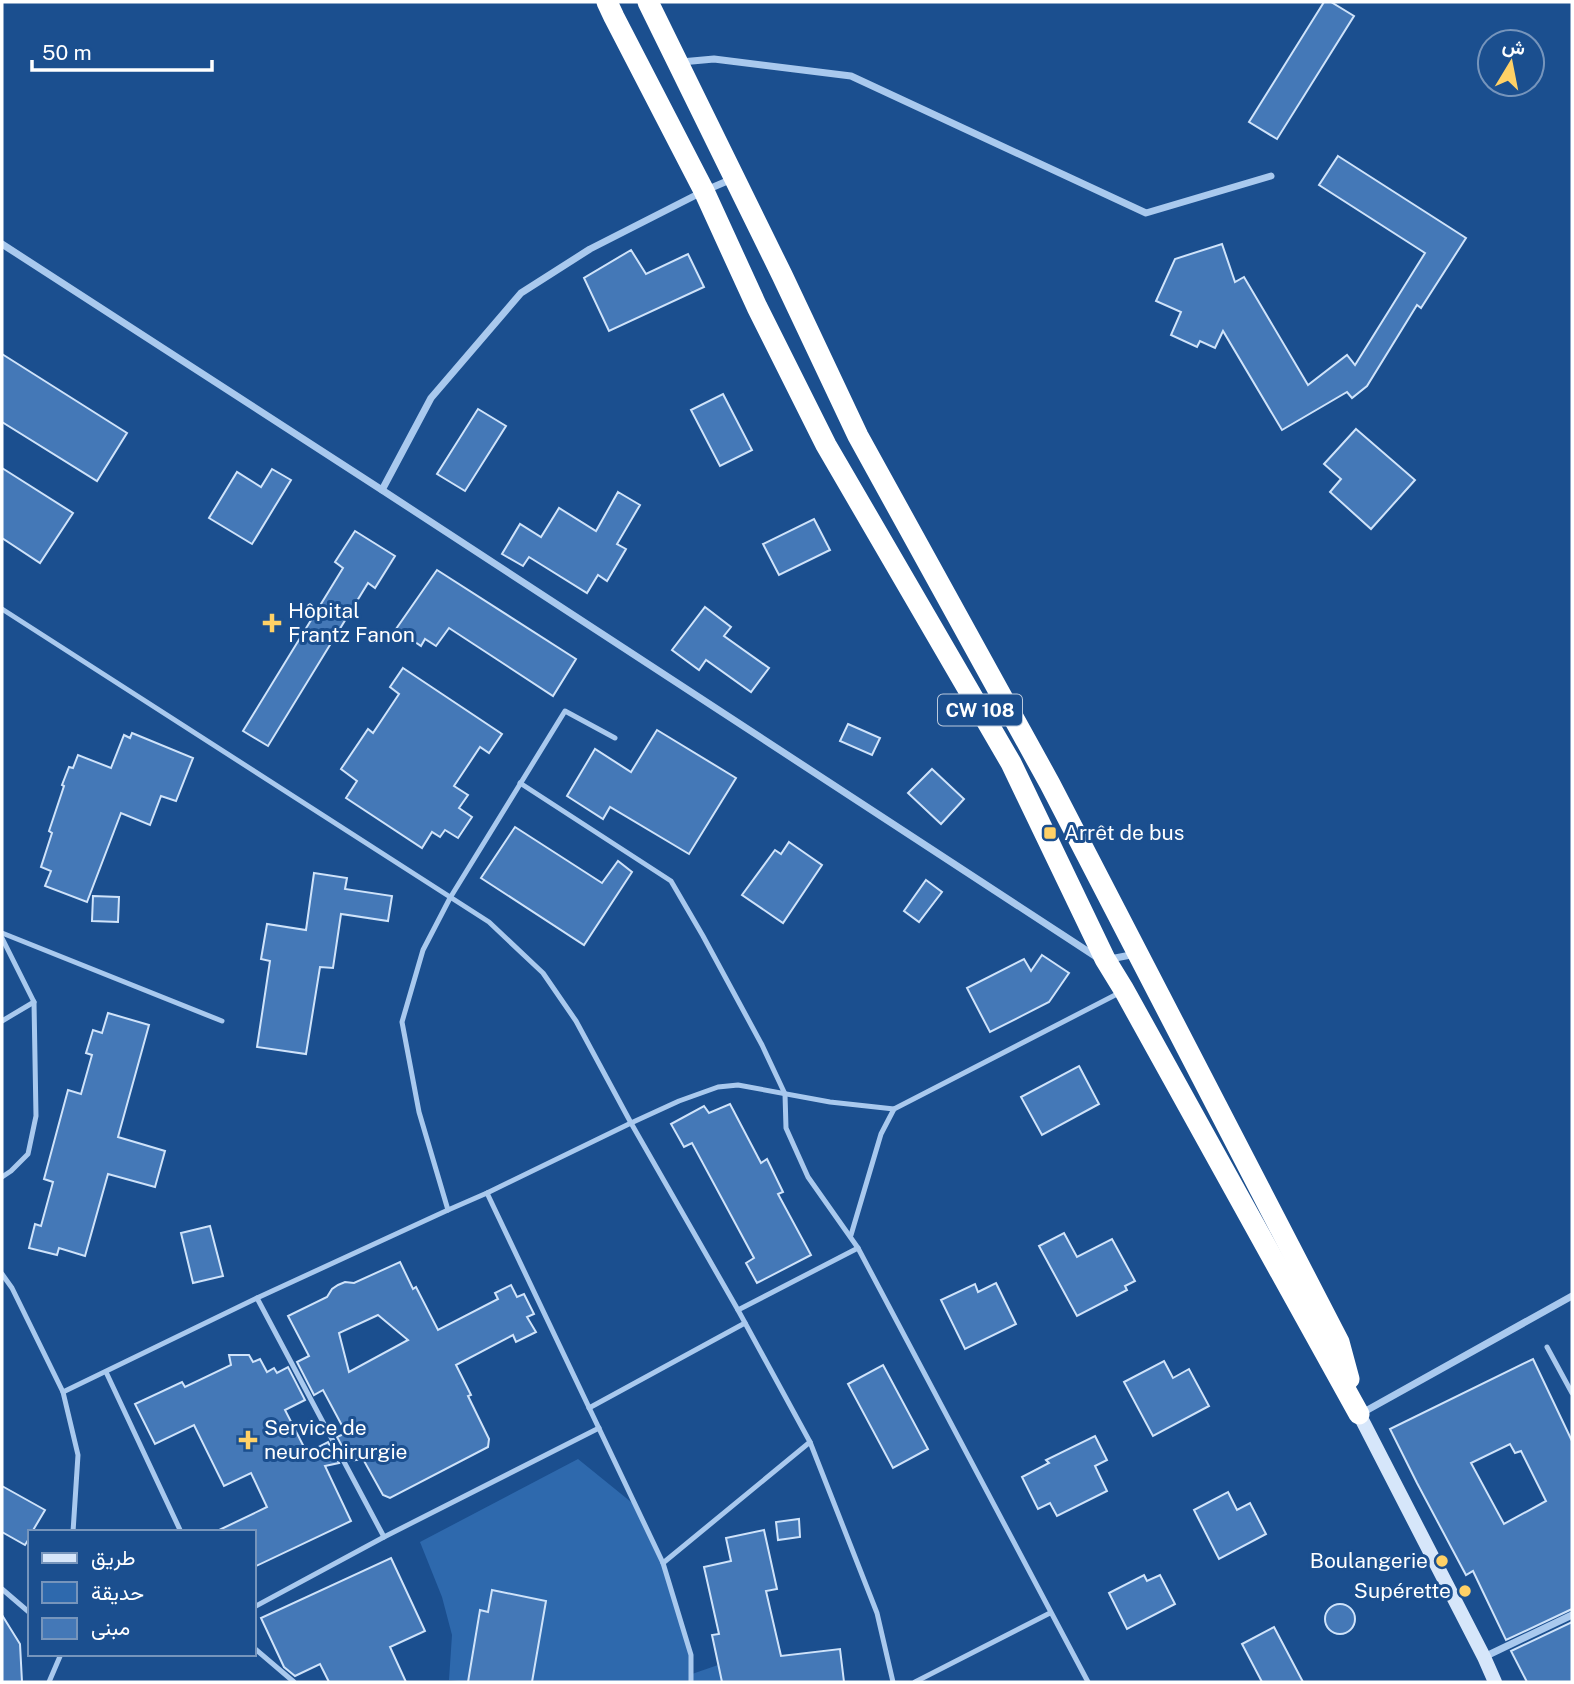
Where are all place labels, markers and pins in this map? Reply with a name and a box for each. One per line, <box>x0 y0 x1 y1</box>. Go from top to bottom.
place label: Hôpital Frantz Fanon <box>288 598 415 647</box>
marker: Hôpital Frantz Fanon <box>262 613 282 633</box>
place label: Arrêt de bus <box>1064 820 1184 845</box>
marker: Arrêt de bus <box>1042 825 1058 841</box>
place label: Service de neurochirurgie <box>264 1415 408 1464</box>
marker: Service de neurochirurgie <box>238 1430 258 1450</box>
place label: Boulangerie <box>1310 1548 1428 1573</box>
marker: Boulangerie <box>1434 1553 1450 1569</box>
place label: Supérette <box>1354 1578 1451 1603</box>
marker: Supérette <box>1457 1583 1473 1599</box>

